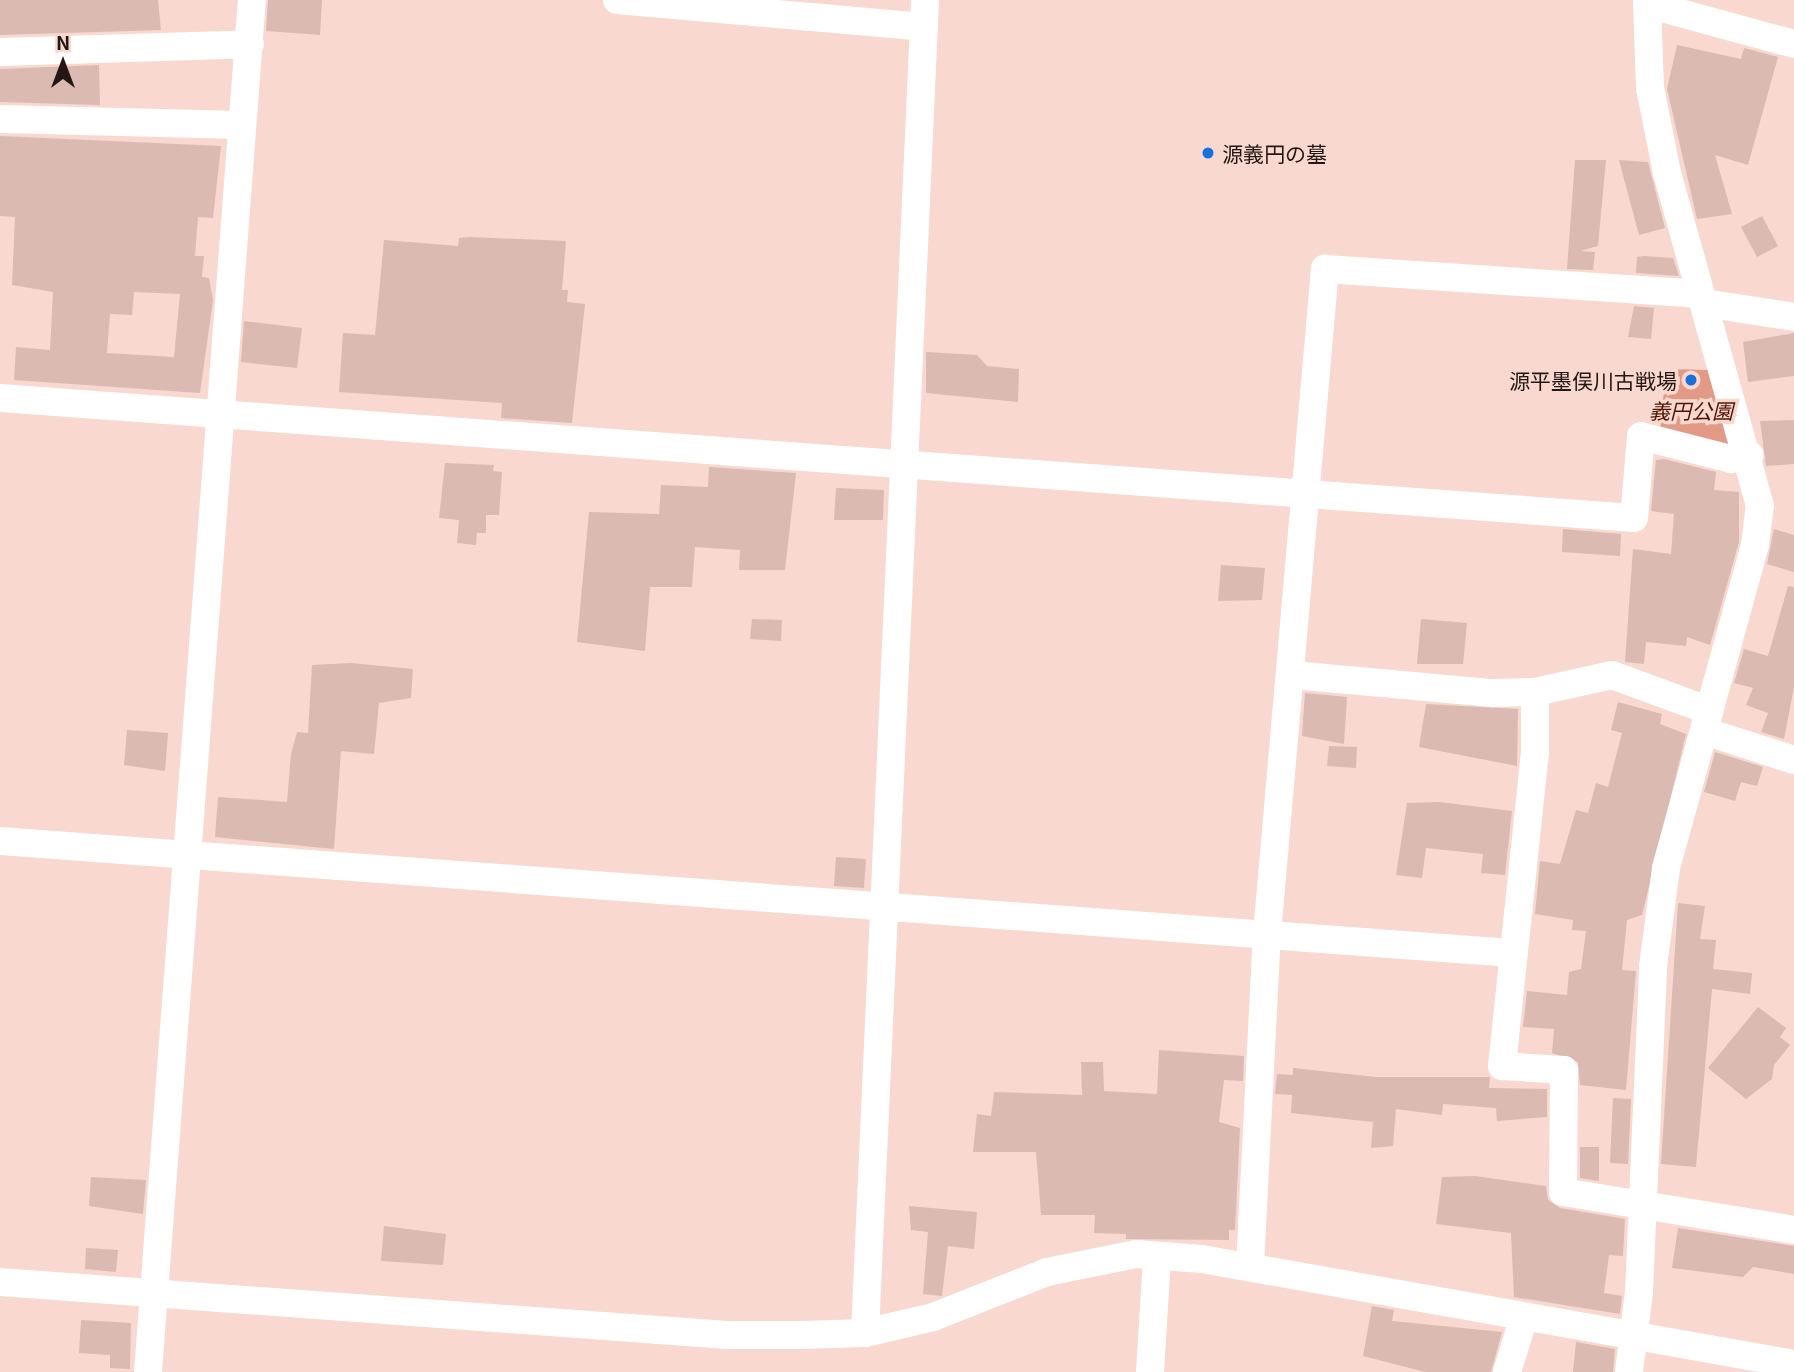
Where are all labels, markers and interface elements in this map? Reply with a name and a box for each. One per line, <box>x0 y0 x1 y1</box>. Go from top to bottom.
north arrow <box>28 28 98 98</box>
text: N <box>56 28 70 55</box>
place label: 源義円の墓 <box>1222 140 1327 166</box>
marker: 源義円の墓 <box>1200 145 1216 161</box>
place label: 源平墨俣川古戦場 <box>1509 367 1677 393</box>
marker: 源平墨俣川古戦場 <box>1683 372 1699 388</box>
park label: 義円公園 <box>1649 397 1733 423</box>

